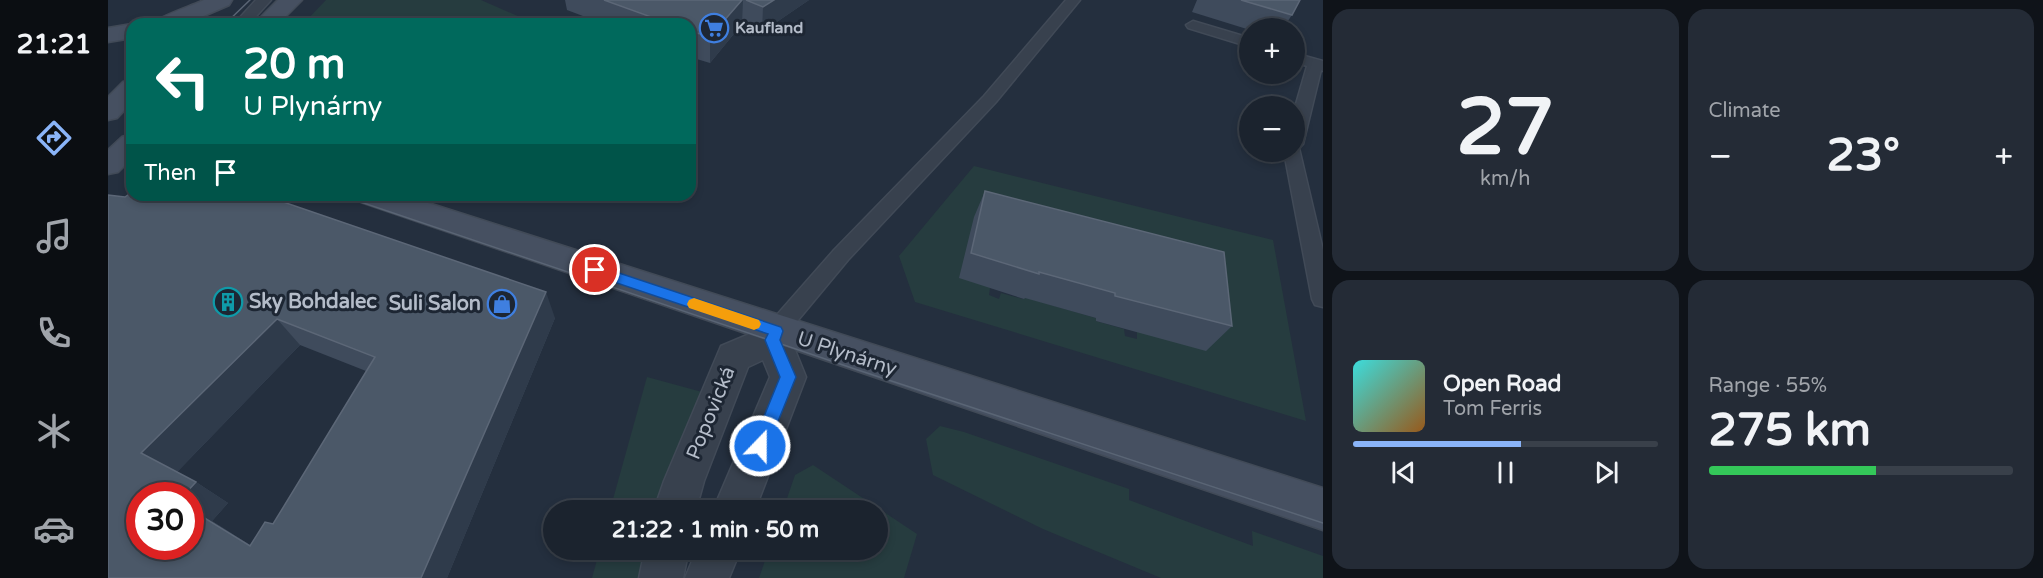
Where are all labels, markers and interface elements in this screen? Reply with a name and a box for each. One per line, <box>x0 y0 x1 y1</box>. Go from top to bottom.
supermarket icon: Kaufland <box>698 12 730 44</box>
place label: Kaufland <box>735 18 803 38</box>
map controls <box>1239 18 1305 162</box>
button: + <box>1239 18 1305 84</box>
text: 21:21 <box>17 28 91 61</box>
text: 20 m <box>243 39 345 90</box>
icon: left <box>144 42 222 120</box>
text: 27 <box>1456 81 1554 175</box>
text: U Plynárny <box>243 90 382 123</box>
button: − <box>1239 96 1305 162</box>
text: Climate <box>1709 99 1781 123</box>
icon: directions <box>33 117 75 159</box>
text: 23° <box>1826 129 1900 183</box>
text: − <box>1709 137 1732 176</box>
text: + <box>1994 137 2013 176</box>
icon: arrive <box>209 156 242 189</box>
text: Then <box>144 160 197 186</box>
text: km/h <box>1480 167 1530 191</box>
icon: music <box>33 215 75 257</box>
pin <box>569 244 620 295</box>
icon: arrive <box>578 253 611 286</box>
building icon: Sky Bohdalec <box>212 286 244 318</box>
shop icon: Suli Salon <box>486 288 518 320</box>
place label: Sky Bohdalec <box>249 290 377 314</box>
place label: Suli Salon <box>389 292 481 316</box>
icon: phone <box>33 312 75 354</box>
street label: U Plynárny <box>794 327 900 381</box>
street label: Popovická <box>681 363 741 463</box>
text: Open Road <box>1443 371 1561 397</box>
text: Range · 55% <box>1709 374 1827 398</box>
text: Tom Ferris <box>1443 397 1542 421</box>
text: 275 km <box>1709 404 1871 458</box>
icon: climate <box>33 410 75 452</box>
position arrow <box>728 414 792 478</box>
icon: previous <box>1387 456 1420 489</box>
icon: pause <box>1489 456 1522 489</box>
icon: next <box>1590 456 1623 489</box>
speed limit sign: 30 <box>126 482 204 560</box>
icon: car <box>33 508 75 550</box>
text: 21:22 · 1 min · 50 m <box>612 517 819 543</box>

